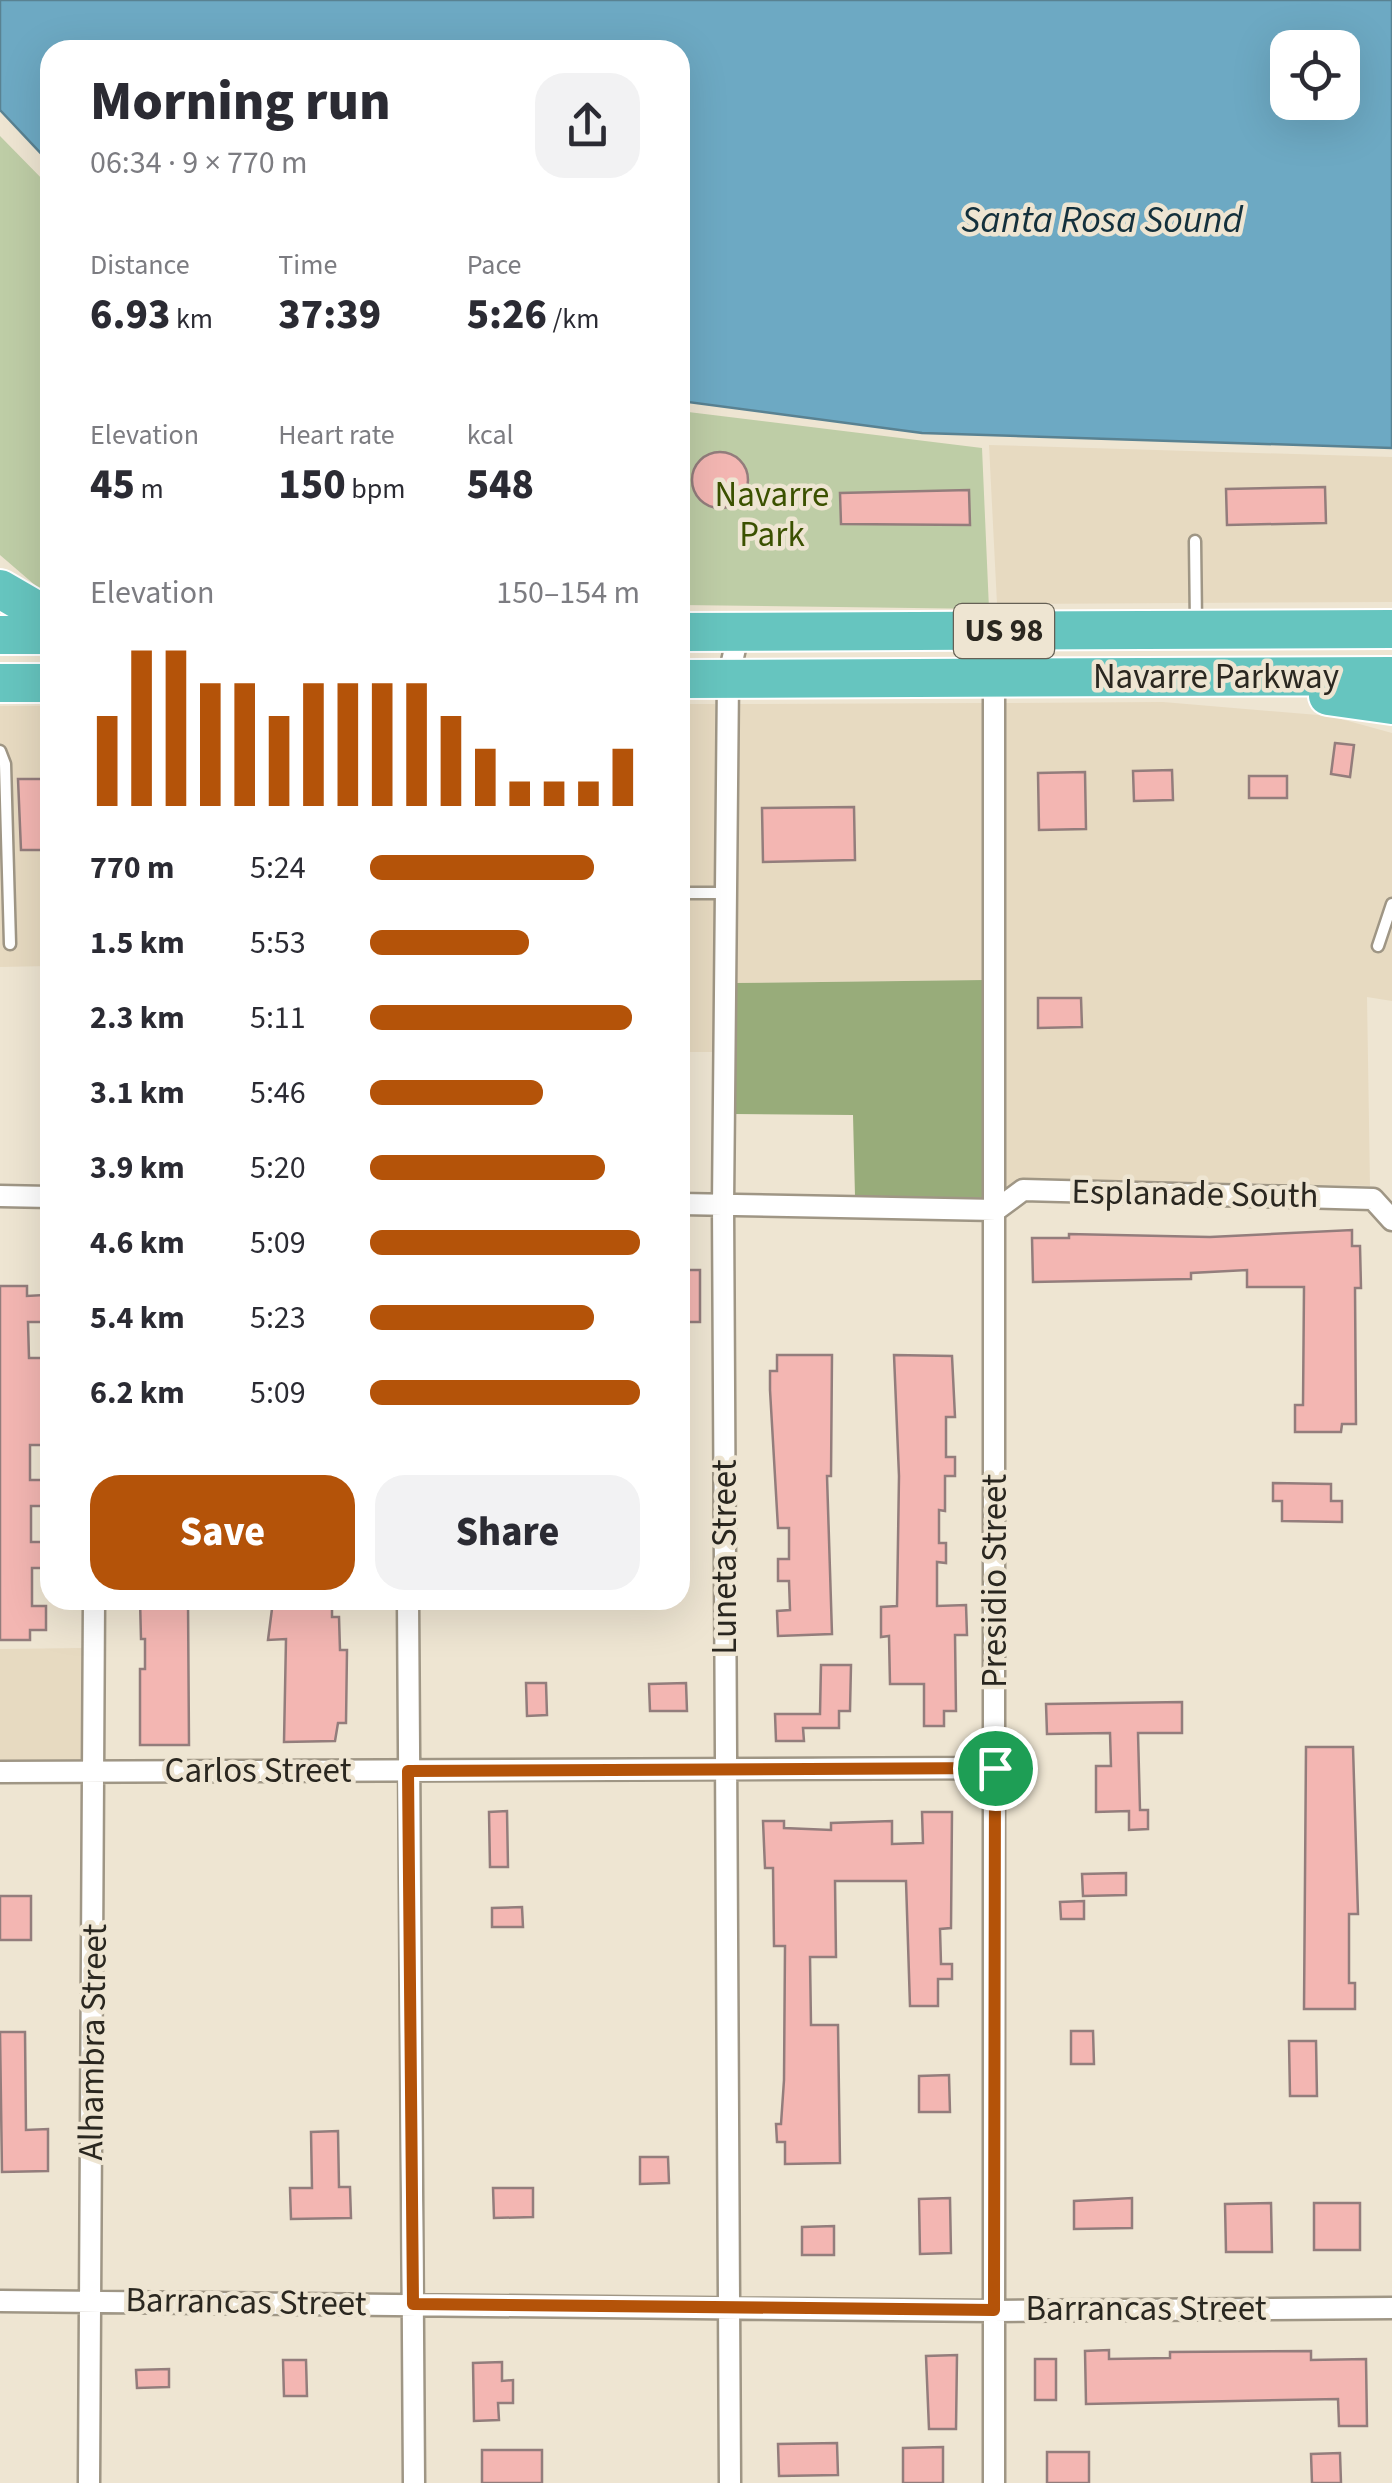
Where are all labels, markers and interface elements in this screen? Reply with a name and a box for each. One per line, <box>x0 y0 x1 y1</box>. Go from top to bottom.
map controls <box>1270 30 1360 120</box>
button: locate <box>1270 30 1360 120</box>
text: Morning run <box>90 63 391 141</box>
button: share <box>535 73 640 178</box>
text: 06:34 · 9 × 770 m <box>90 140 308 186</box>
water label: Santa Rosa Sound <box>961 193 1244 247</box>
text: Distance <box>90 245 190 285</box>
text: Time <box>278 245 337 285</box>
text: Pace <box>467 245 522 285</box>
text: 6.93 <box>90 285 170 345</box>
text: 37:39 <box>278 285 381 345</box>
text: 5:26 <box>467 285 547 345</box>
text: km <box>170 299 213 339</box>
text: /km <box>547 299 599 339</box>
text: Elevation <box>90 415 199 455</box>
text: Heart rate <box>278 415 395 455</box>
text: kcal <box>467 415 514 455</box>
text: 45 <box>90 455 135 515</box>
text: 150 <box>278 455 346 515</box>
text: 548 <box>467 455 534 515</box>
text: m <box>135 469 164 509</box>
text: bpm <box>346 469 405 509</box>
park label: Navarre Park <box>715 470 829 560</box>
text: Elevation <box>90 570 215 616</box>
text: 150–154 m <box>496 570 640 616</box>
road number: US 98 <box>954 604 1054 658</box>
street label: Navarre Parkway <box>1093 652 1339 702</box>
text: 770 m <box>90 845 175 891</box>
text: 5:24 <box>250 845 306 891</box>
text: 1.5 km <box>90 920 185 966</box>
text: 5:53 <box>250 920 306 966</box>
text: 2.3 km <box>90 995 185 1041</box>
text: 5:11 <box>250 995 306 1041</box>
text: 3.1 km <box>90 1070 185 1116</box>
text: 5:46 <box>250 1070 306 1116</box>
text: 3.9 km <box>90 1145 185 1191</box>
text: 5:20 <box>250 1145 306 1191</box>
street label: Esplanade South <box>1071 1167 1319 1221</box>
text: 4.6 km <box>90 1220 185 1266</box>
text: 5:09 <box>250 1220 306 1266</box>
text: 5.4 km <box>90 1295 185 1341</box>
text: 5:23 <box>250 1295 306 1341</box>
text: 6.2 km <box>90 1370 185 1416</box>
text: 5:09 <box>250 1370 306 1416</box>
street label: Luneta Street <box>700 1459 750 1655</box>
street label: Presidio Street <box>970 1474 1020 1688</box>
button: Save <box>90 1475 355 1590</box>
button: Share <box>375 1475 640 1590</box>
pin <box>953 1726 1038 1811</box>
icon: arrive <box>968 1741 1023 1796</box>
street label: Carlos Street <box>165 1746 352 1796</box>
street label: Alhambra Street <box>66 1923 120 2161</box>
street label: Barrancas Street <box>125 2275 367 2329</box>
street label: Barrancas Street <box>1025 2284 1267 2334</box>

